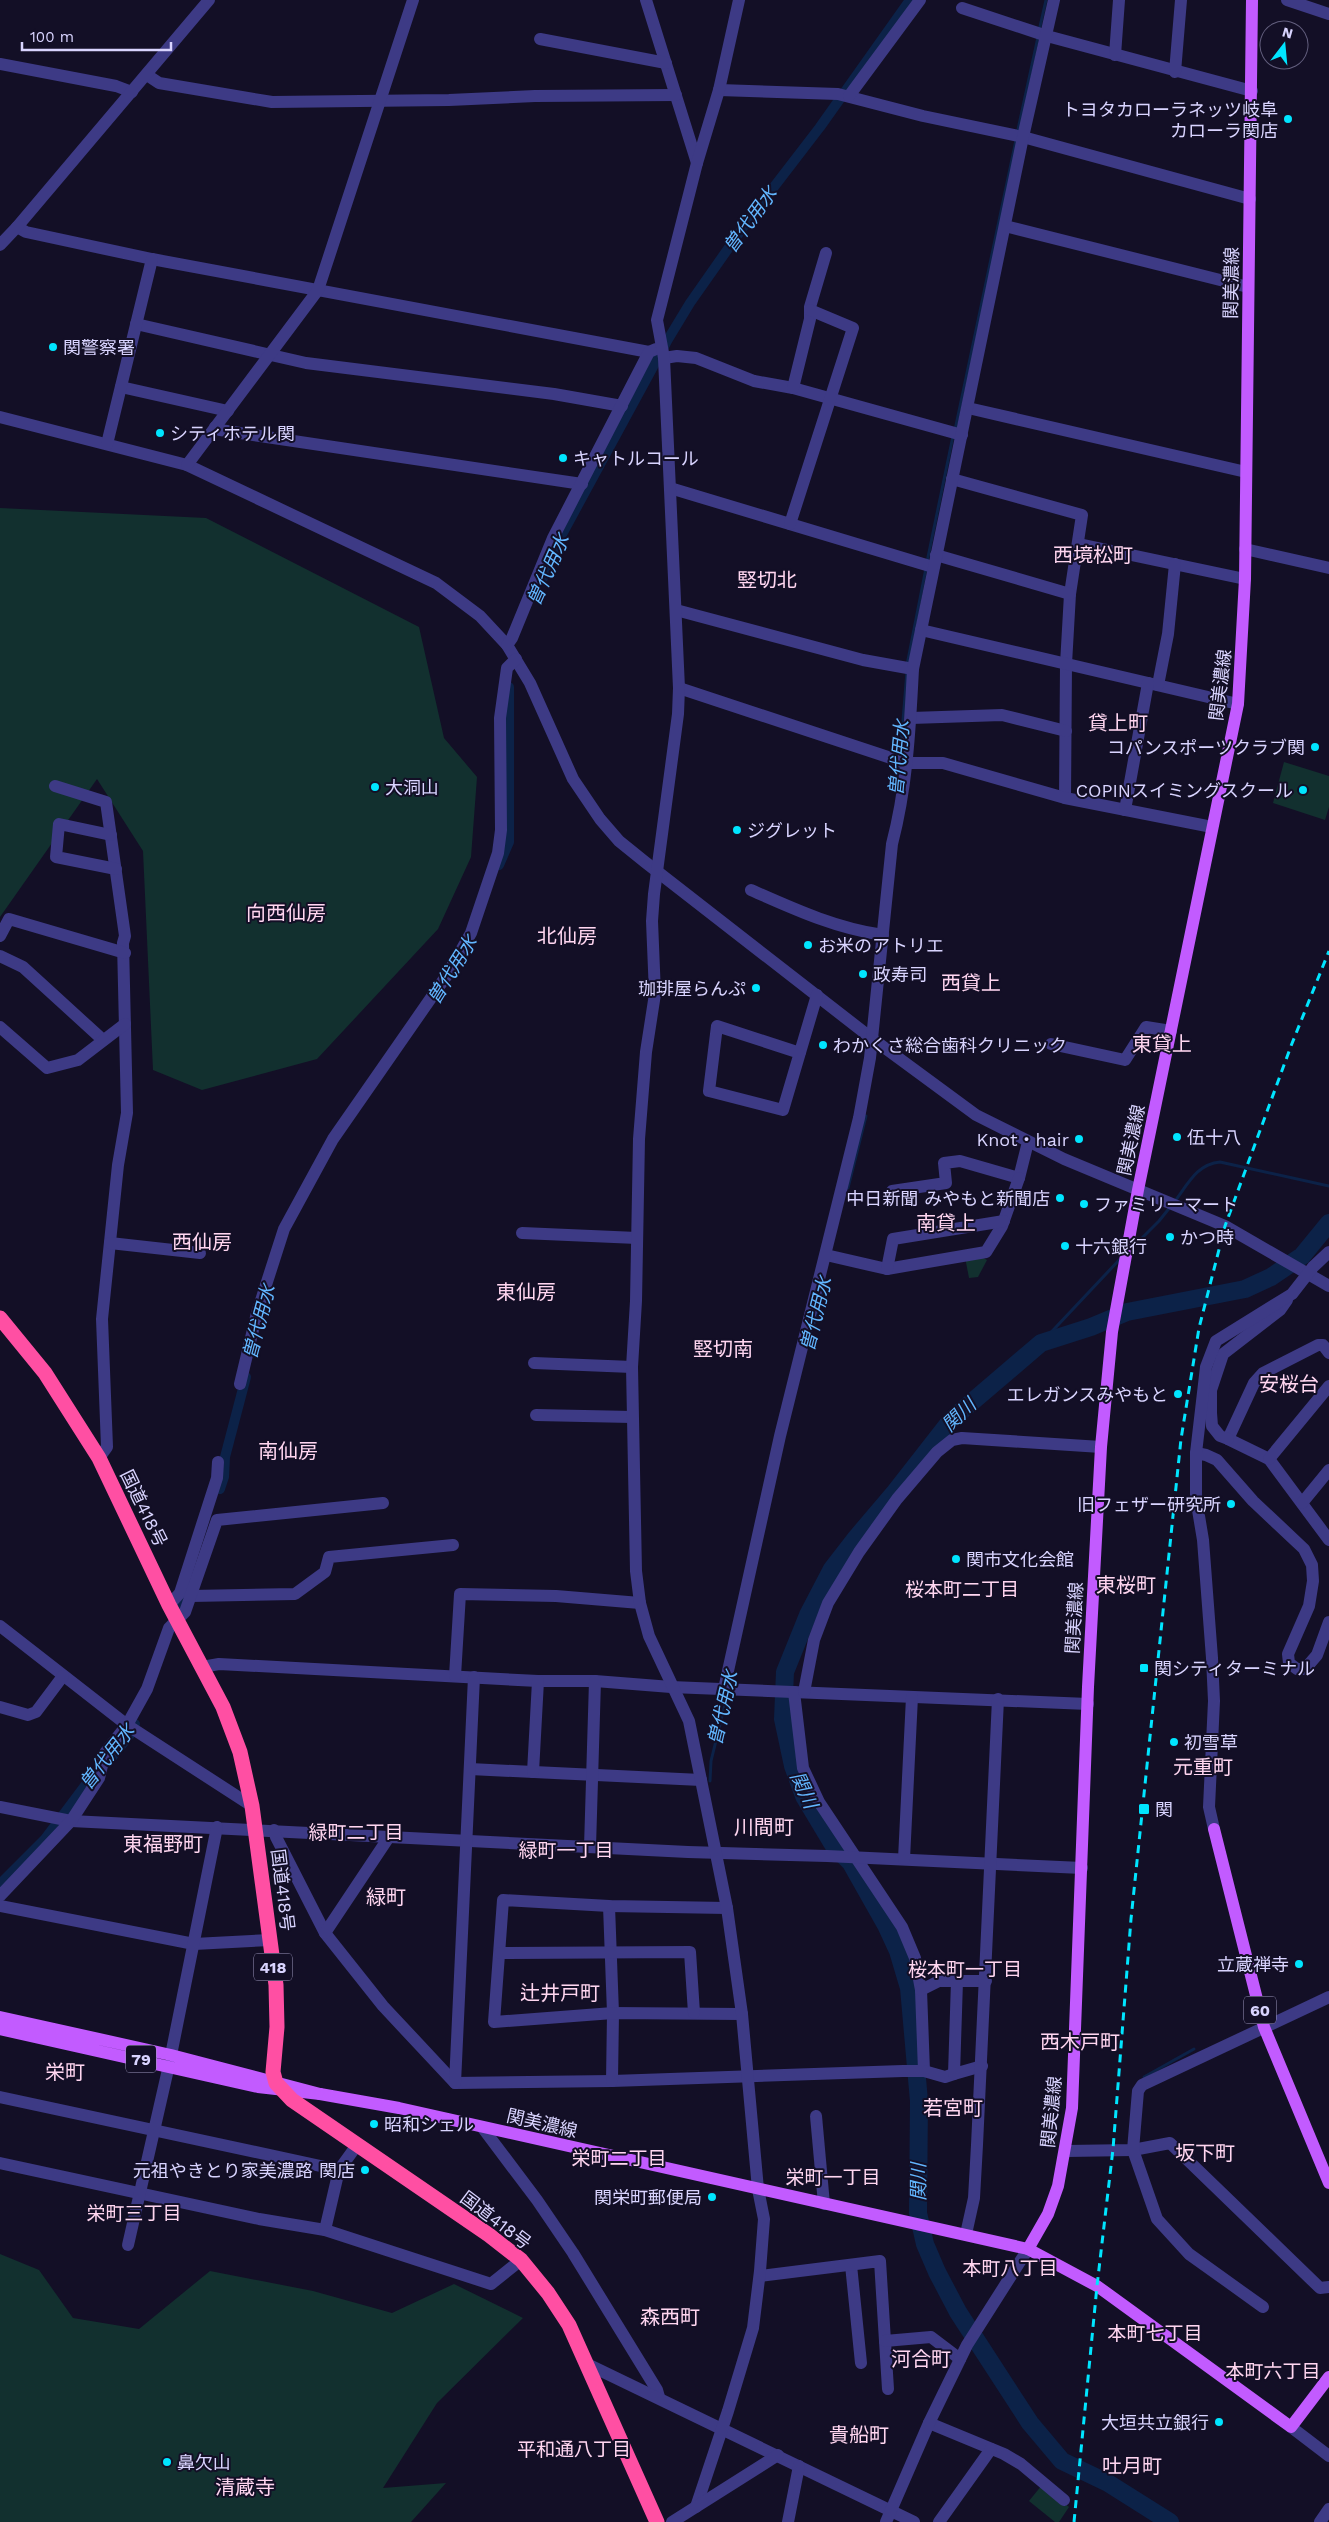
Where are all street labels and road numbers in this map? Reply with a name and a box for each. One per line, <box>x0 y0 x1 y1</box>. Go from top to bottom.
street label: 関美濃線 <box>1220 247 1242 319</box>
street label: 関美濃線 <box>1205 648 1235 722</box>
street label: 関美濃線 <box>1113 1103 1149 1177</box>
street label: 国道418号 <box>116 1466 172 1550</box>
street label: 関美濃線 <box>1062 1581 1086 1655</box>
street label: 国道418号 <box>268 1848 298 1932</box>
road number: 418 <box>254 1954 292 1980</box>
road number: 60 <box>1244 1996 1276 2024</box>
road number: 79 <box>126 2046 156 2072</box>
street label: 関美濃線 <box>1037 2075 1065 2149</box>
street label: 関美濃線 <box>505 2105 579 2141</box>
street label: 国道418号 <box>457 2187 535 2253</box>

